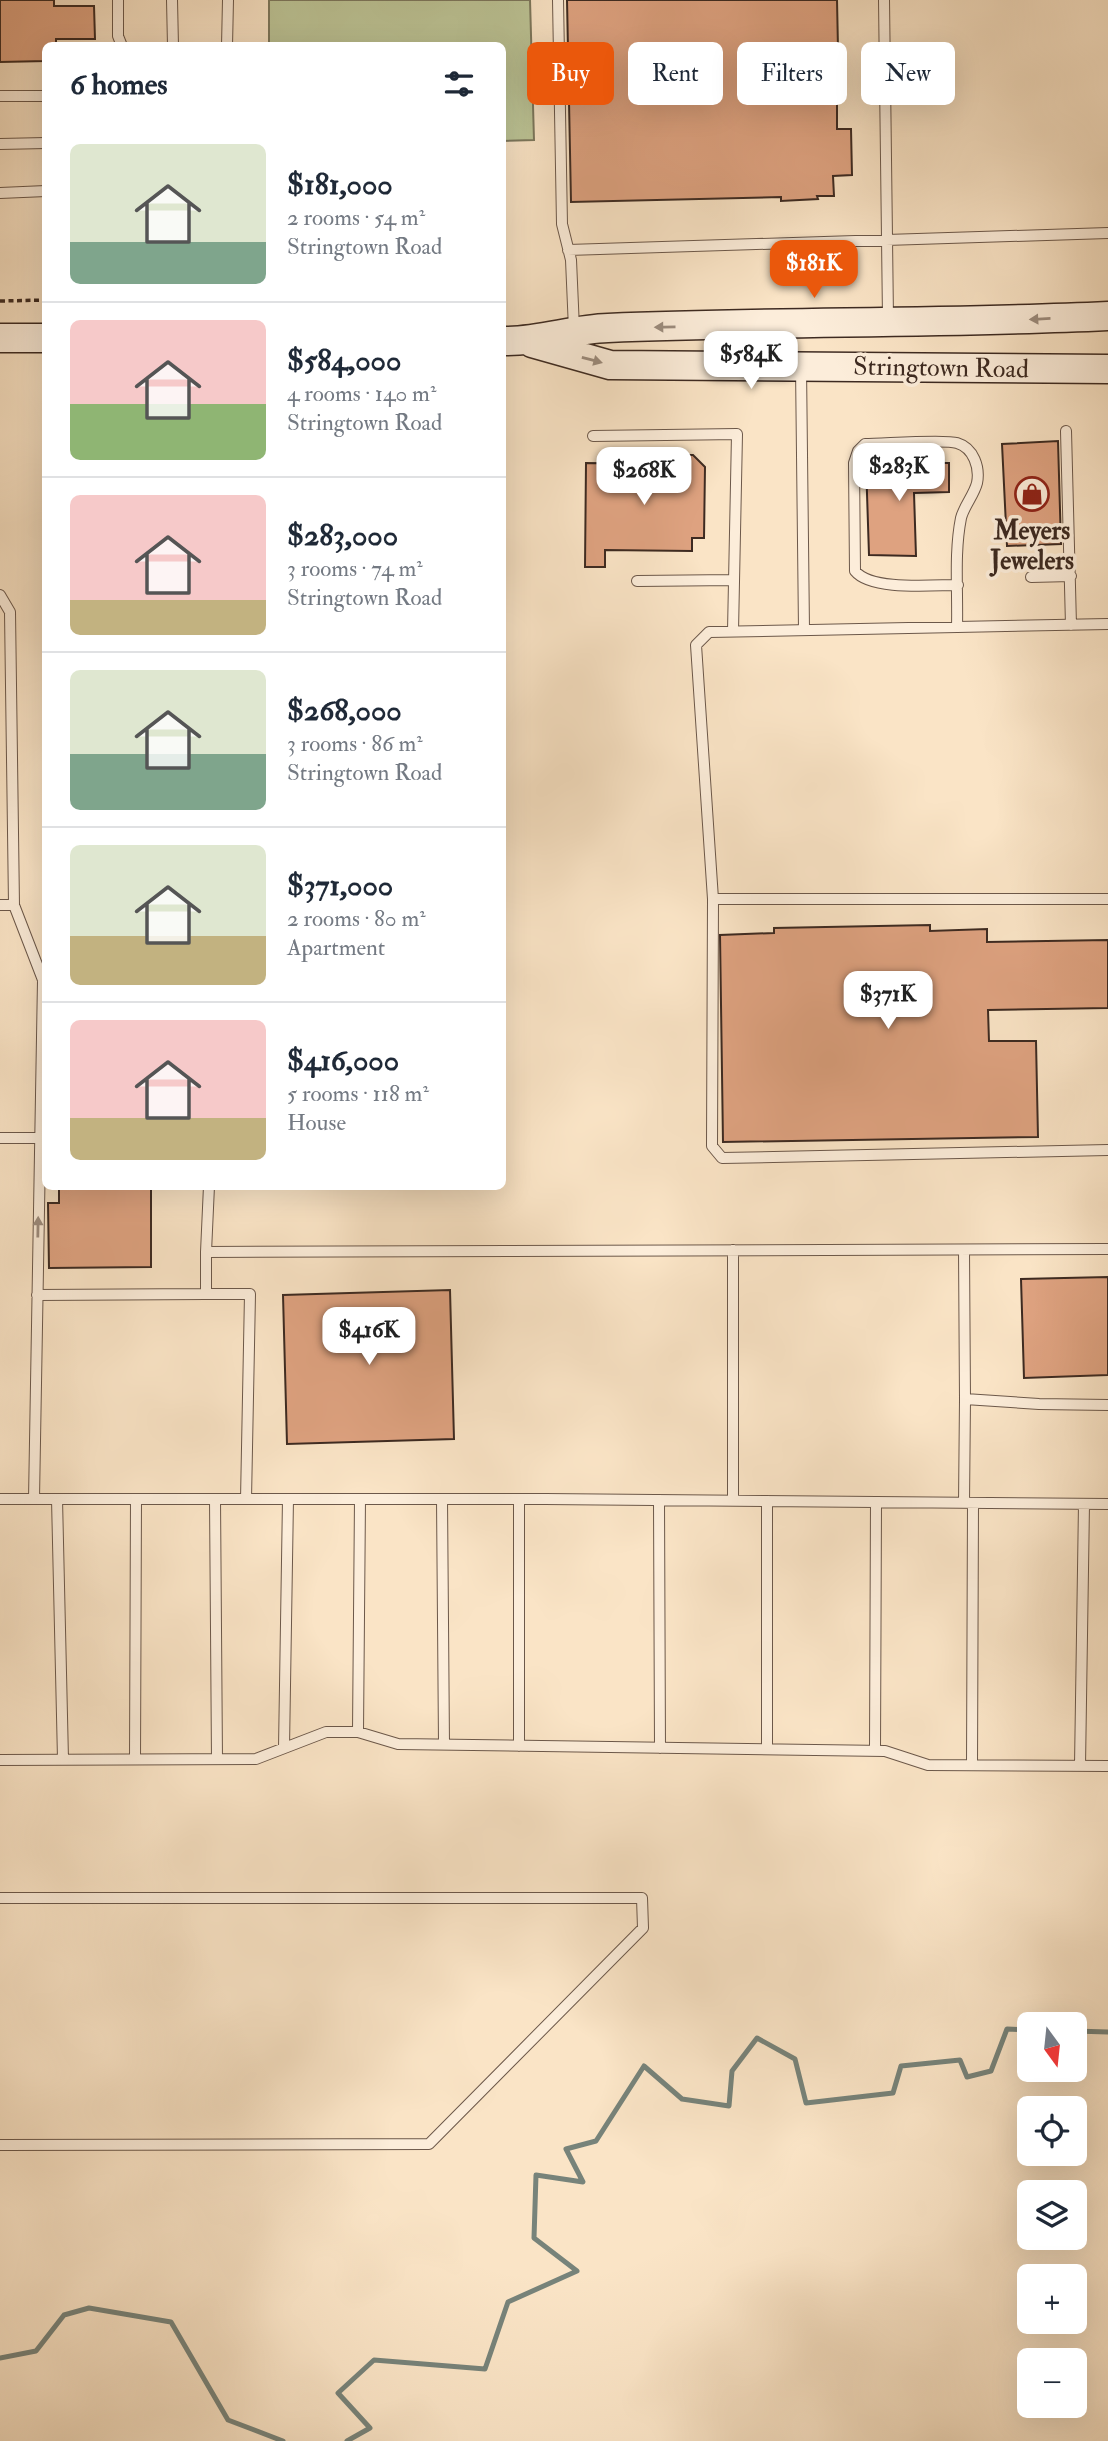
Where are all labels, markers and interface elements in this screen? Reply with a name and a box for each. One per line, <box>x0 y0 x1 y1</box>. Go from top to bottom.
chip: Buy <box>527 42 614 105</box>
chip: Rent <box>628 42 723 105</box>
chip: Filters <box>737 42 847 105</box>
chip: New <box>861 42 955 105</box>
icon: filters <box>440 65 478 103</box>
text: 6 homes <box>70 66 168 103</box>
text: $181,000 <box>287 166 393 203</box>
icon: home <box>126 172 210 256</box>
text: 2 rooms · 54 m² <box>287 203 425 232</box>
text: Stringtown Road <box>287 232 442 261</box>
pin: $181K <box>765 240 863 300</box>
text: $181K <box>786 248 842 277</box>
one-way arrow <box>1029 314 1051 325</box>
one-way arrow <box>654 321 676 333</box>
pin: $584K <box>702 332 800 391</box>
text: $584K <box>720 339 782 368</box>
text: $584,000 <box>287 342 401 379</box>
icon: home <box>126 348 210 432</box>
street label: Stringtown Road <box>853 350 1029 386</box>
one-way arrow <box>581 355 603 366</box>
text: 4 rooms · 140 m² <box>287 379 436 408</box>
text: Stringtown Road <box>287 408 442 437</box>
pin: $283K <box>850 444 948 503</box>
pin: $268K <box>595 448 693 507</box>
text: $283K <box>869 451 929 480</box>
text: $268K <box>612 455 676 484</box>
shop icon: Meyers Jewelers <box>1013 475 1051 513</box>
place label: Meyers Jewelers <box>988 515 1074 577</box>
text: $283,000 <box>287 517 398 554</box>
icon: home <box>126 523 210 607</box>
text: 3 rooms · 74 m² <box>287 554 423 583</box>
text: Stringtown Road <box>287 583 442 612</box>
text: $268,000 <box>287 692 402 729</box>
icon: home <box>126 698 210 782</box>
text: 3 rooms · 86 m² <box>287 729 423 758</box>
text: Stringtown Road <box>287 758 442 787</box>
text: $371,000 <box>287 867 393 904</box>
icon: home <box>126 873 210 957</box>
text: 2 rooms · 80 m² <box>287 904 426 933</box>
text: Apartment <box>287 933 385 962</box>
pin: $371K <box>839 972 937 1031</box>
text: $371K <box>860 979 916 1008</box>
text: $416,000 <box>287 1042 399 1079</box>
icon: home <box>126 1048 210 1132</box>
text: 5 rooms · 118 m² <box>287 1079 429 1108</box>
text: House <box>287 1108 346 1137</box>
one-way arrow <box>33 1216 44 1238</box>
pin: $416K <box>320 1308 418 1367</box>
text: $416K <box>338 1315 400 1344</box>
north arrow <box>1017 2012 1087 2082</box>
map controls <box>1017 2012 1087 2418</box>
button: locate <box>1017 2096 1087 2166</box>
button: layers <box>1017 2180 1087 2250</box>
button: + <box>1017 2264 1087 2334</box>
button: − <box>1017 2348 1087 2418</box>

